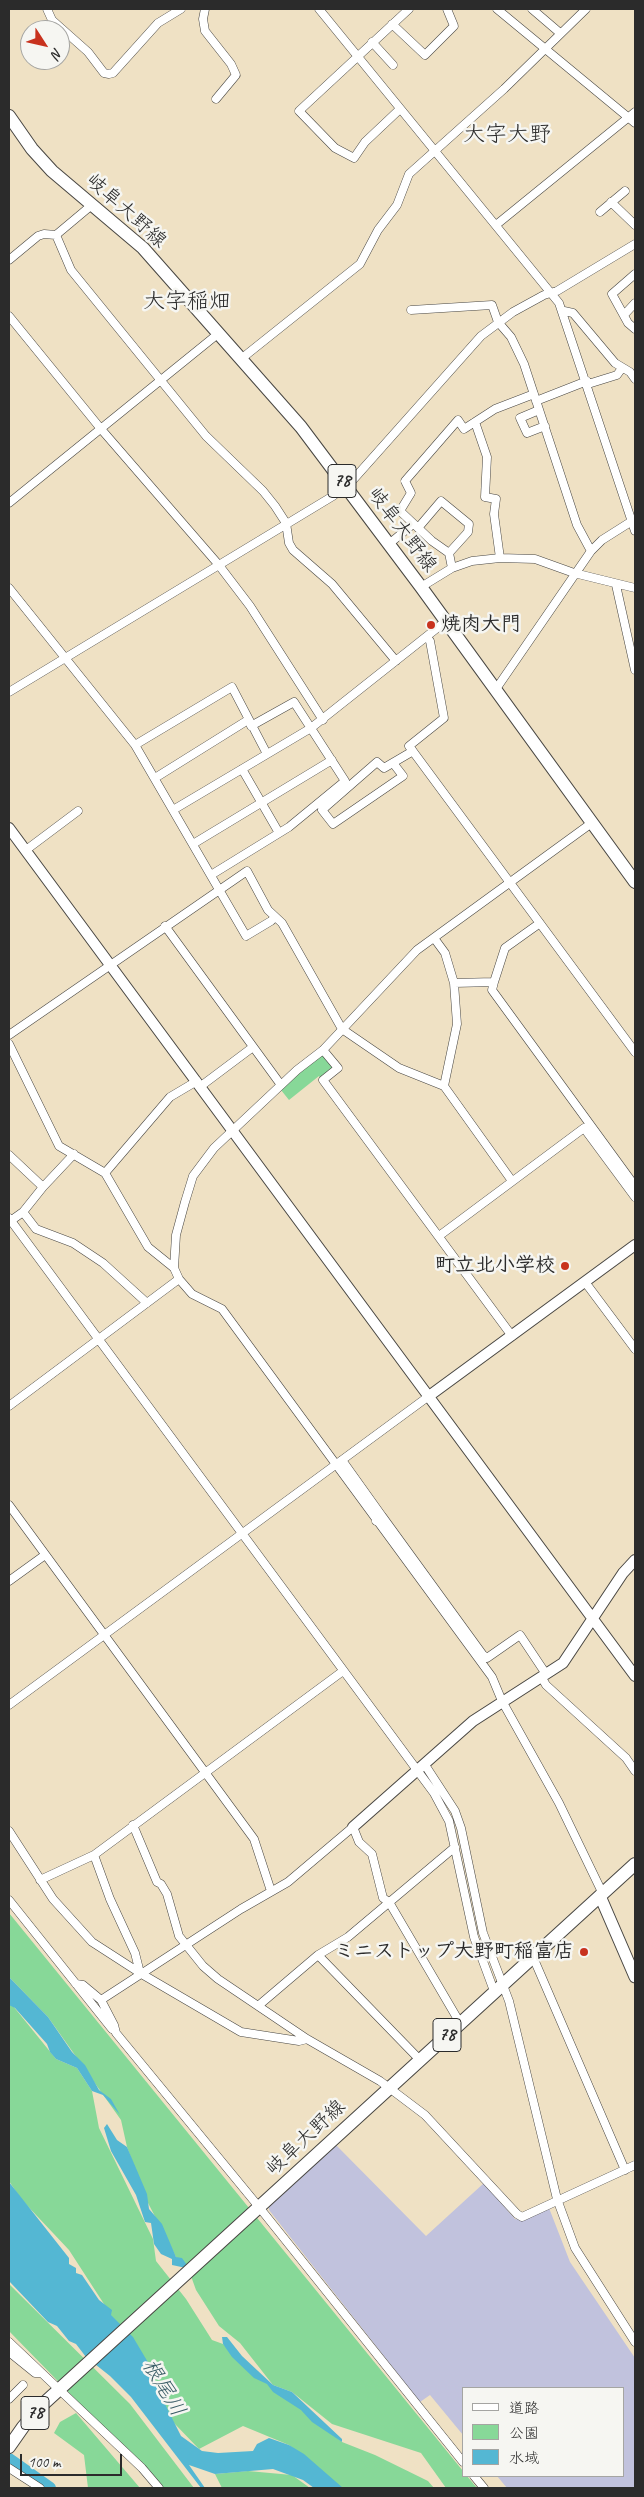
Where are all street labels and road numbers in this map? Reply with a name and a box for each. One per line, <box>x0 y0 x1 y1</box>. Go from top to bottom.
street label: 岐阜大野線 <box>81 169 171 253</box>
road number: 78 <box>328 464 356 498</box>
street label: 岐阜大野線 <box>362 483 442 577</box>
road number: 78 <box>433 2018 461 2052</box>
street label: 岐阜大野線 <box>261 2095 351 2181</box>
road number: 78 <box>21 2396 49 2430</box>

